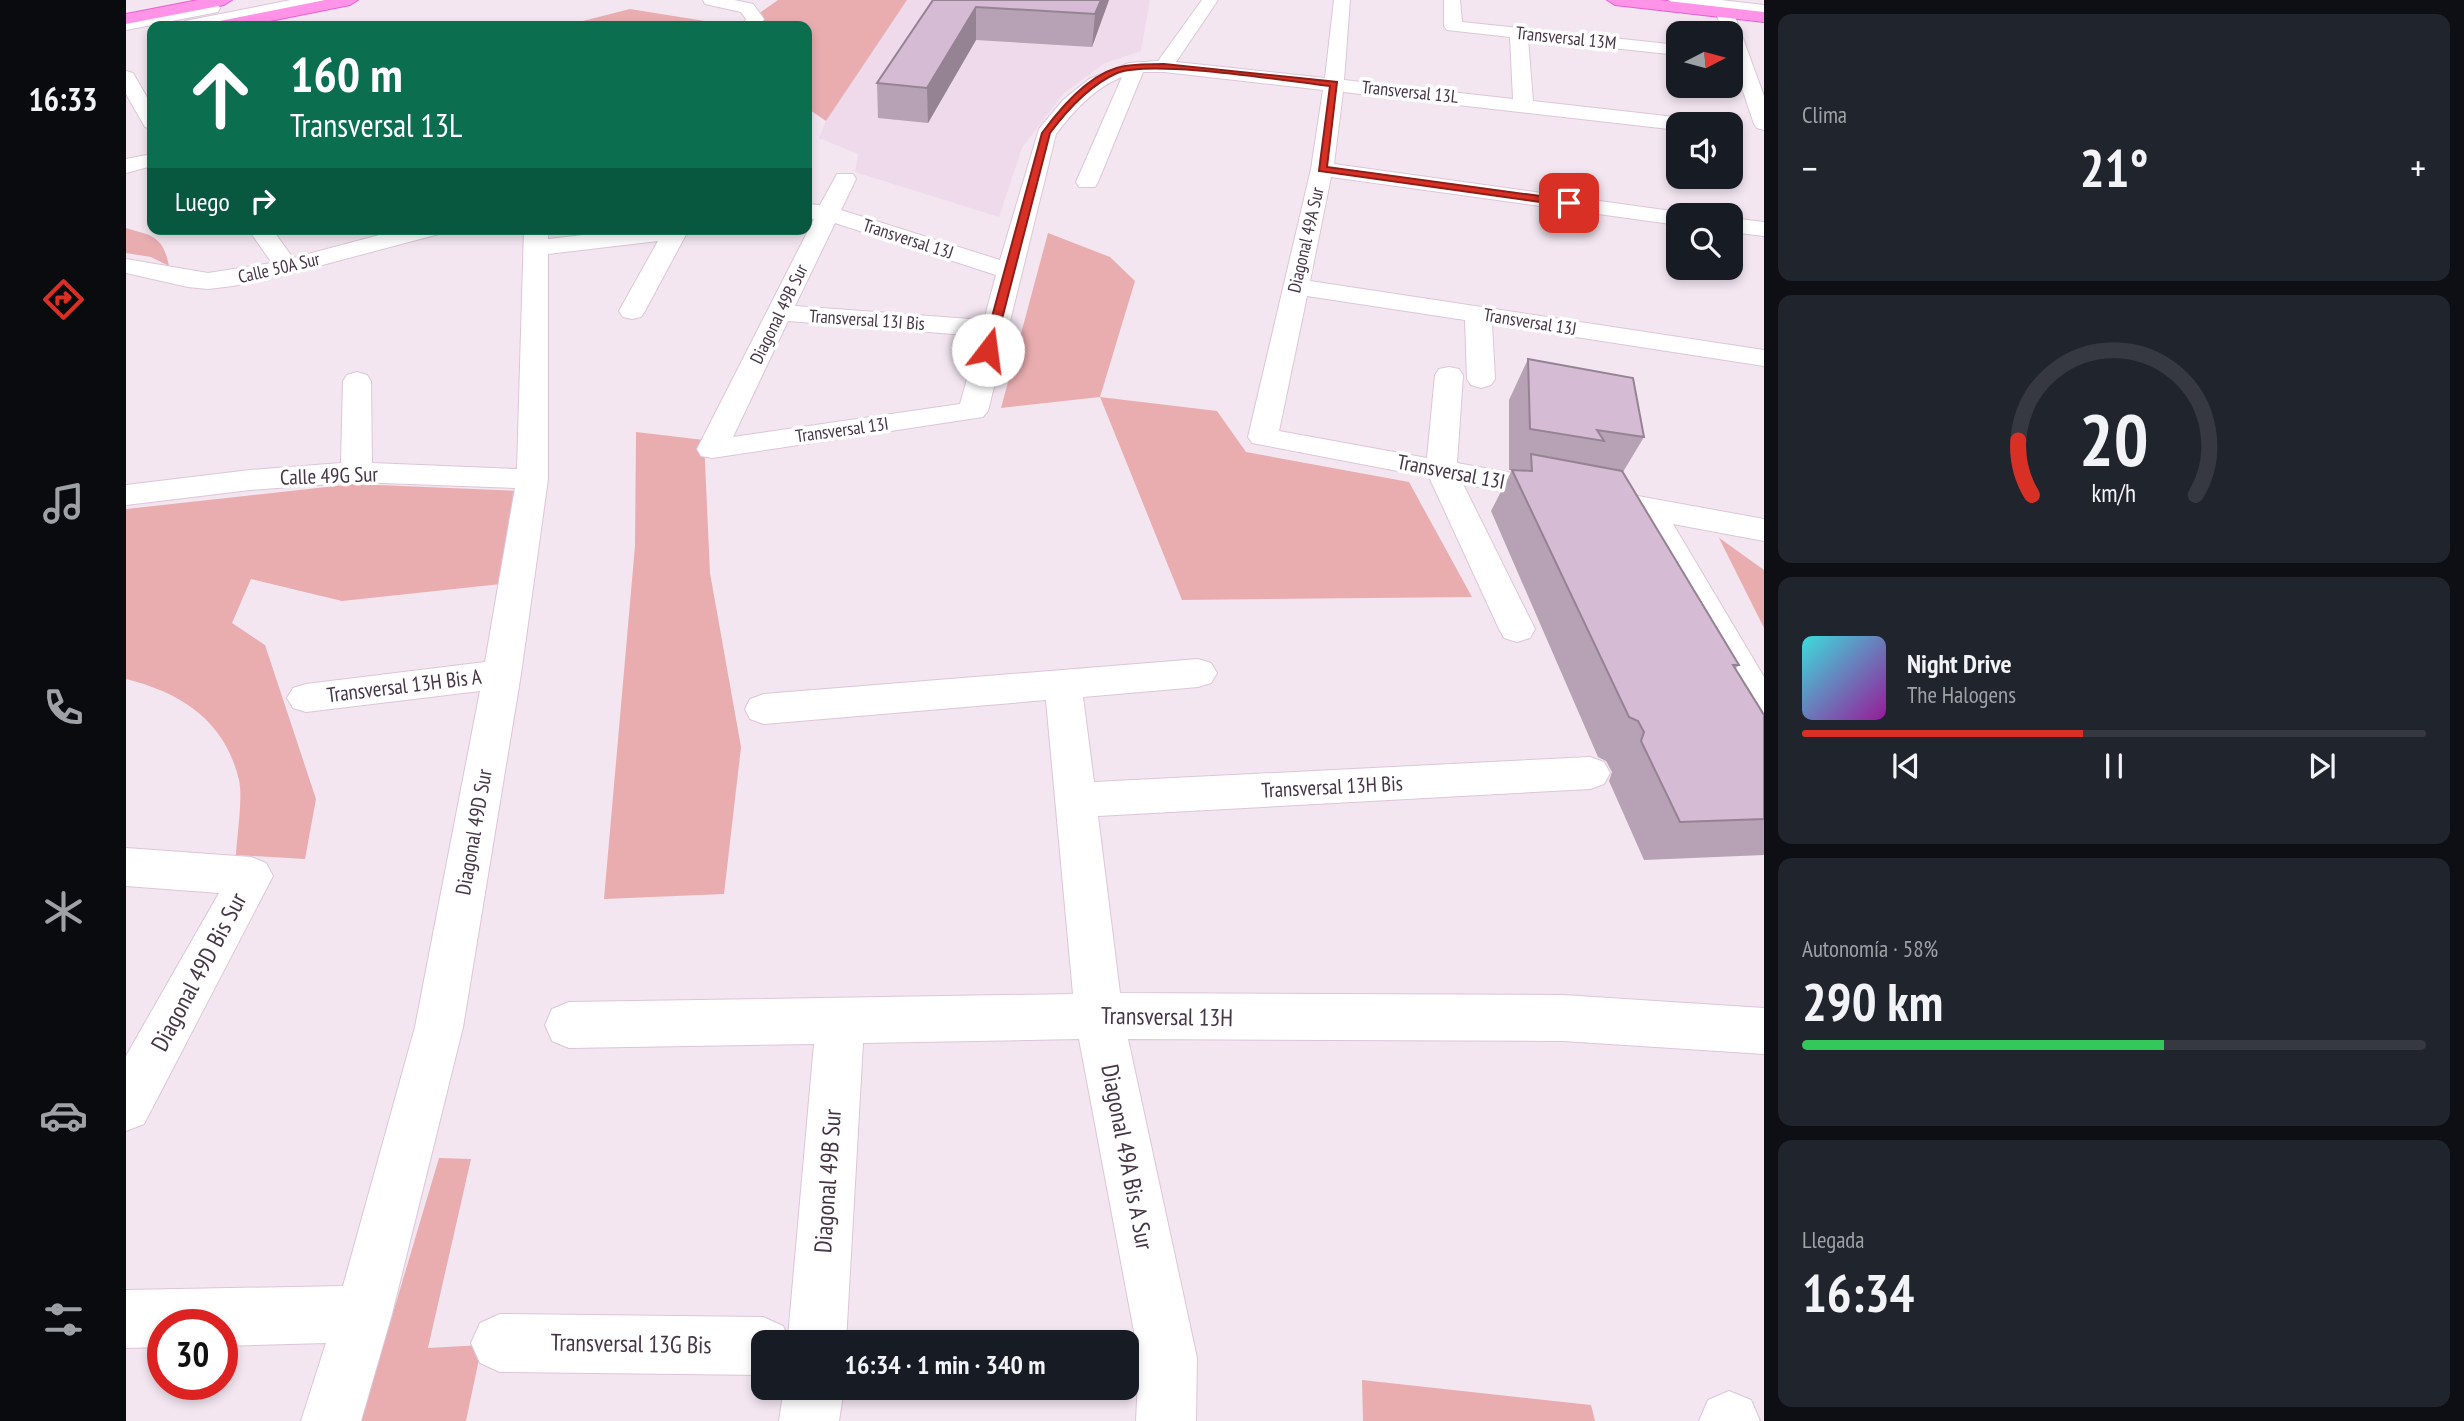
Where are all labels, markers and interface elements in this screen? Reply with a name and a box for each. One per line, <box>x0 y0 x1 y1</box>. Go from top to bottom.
street label: Transversal 13M <box>1515 21 1617 54</box>
north arrow <box>1666 21 1743 98</box>
map controls <box>1666 21 1743 280</box>
text: 160 m <box>290 42 403 106</box>
icon: ahead <box>175 49 266 140</box>
street label: Transversal 13L <box>1361 75 1460 108</box>
text: 16:33 <box>28 78 98 120</box>
text: Clima <box>1802 100 1847 129</box>
text: Transversal 13L <box>290 104 462 146</box>
button: sound <box>1666 112 1743 189</box>
text: 21° <box>2080 134 2148 201</box>
text: − <box>1802 143 1818 192</box>
text: + <box>2410 143 2426 192</box>
pin <box>1539 173 1599 233</box>
icon: right <box>244 182 282 220</box>
icon: arrive <box>1550 184 1588 222</box>
text: Luego <box>175 185 230 218</box>
street label: Diagonal 49A Sur <box>1282 185 1329 295</box>
button: search <box>1666 203 1743 280</box>
street label: Transversal 13J <box>860 213 956 264</box>
street label: Calle 50A Sur <box>236 247 322 288</box>
street label: Diagonal 49B Sur <box>745 260 813 367</box>
icon: directions <box>39 275 88 324</box>
street label: Transversal 13J <box>1482 303 1578 340</box>
street label: Transversal 13I Bis <box>808 304 926 335</box>
position arrow <box>951 313 1025 387</box>
text: 20 <box>2079 392 2149 486</box>
street label: Transversal 13I <box>794 412 890 447</box>
street label: Transversal 13I <box>1395 448 1507 495</box>
street label: Calle 49G Sur <box>279 460 379 491</box>
text: km/h <box>2092 477 2136 509</box>
icon: music <box>39 479 88 528</box>
text: Night Drive <box>1907 647 2012 680</box>
street label: Transversal 13H Bis A <box>325 663 483 708</box>
text: The Halogens <box>1907 680 2016 709</box>
icon: phone <box>39 683 88 732</box>
icon: previous <box>1887 747 1925 785</box>
icon: pause <box>2095 747 2133 785</box>
icon: next <box>2303 747 2341 785</box>
street label: Diagonal 49D Sur <box>449 767 498 897</box>
street label: Transversal 13H Bis <box>1261 769 1403 804</box>
icon: climate <box>39 887 88 936</box>
street label: Diagonal 49D Bis Sur <box>144 887 254 1056</box>
text: Autonomía · 58% <box>1802 934 1938 963</box>
text: 290 km <box>1802 968 1943 1035</box>
street label: Transversal 13H <box>1101 1000 1233 1033</box>
street label: Diagonal 49A Bis A Sur <box>1094 1062 1161 1253</box>
icon: car <box>39 1091 88 1140</box>
street label: Diagonal 49B Sur <box>807 1108 848 1254</box>
text: Llegada <box>1802 1225 1865 1254</box>
text: 16:34 <box>1802 1259 1914 1326</box>
icon: filters <box>39 1295 88 1344</box>
speed limit sign: 30 <box>147 1309 238 1400</box>
street label: Transversal 13G Bis <box>550 1327 712 1360</box>
text: 16:34 · 1 min · 340 m <box>845 1348 1045 1381</box>

